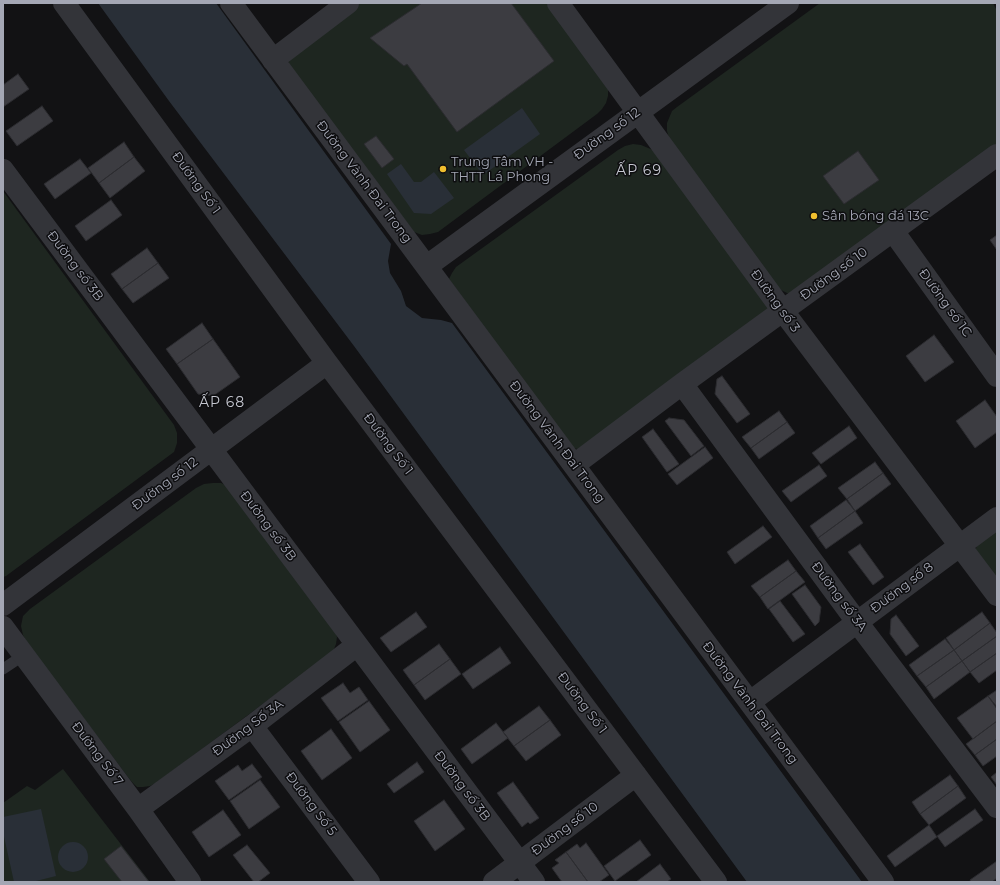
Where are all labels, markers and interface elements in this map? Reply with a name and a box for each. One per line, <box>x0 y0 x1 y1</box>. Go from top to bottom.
street label: Đường số 12 <box>571 105 643 163</box>
street label: Đường Vành Đai Trong <box>313 118 415 246</box>
street label: Đường Số 1 <box>168 149 224 217</box>
place label: Trung Tâm VH - THTT Lá Phong <box>451 154 553 185</box>
district label: ẤP 69 <box>616 163 662 179</box>
marker: Trung Tâm VH - THTT Lá Phong <box>438 164 448 174</box>
place label: Sân bóng đá 13C <box>822 208 929 224</box>
marker: Sân bóng đá 13C <box>809 211 819 221</box>
street label: Đường số 3B <box>44 228 106 304</box>
street label: Đường số 10 <box>797 244 871 304</box>
street label: Đường số 1C <box>915 266 975 340</box>
street label: Đường số 3 <box>747 267 803 335</box>
street label: Đường Vành Đai Trong <box>506 378 608 506</box>
district label: ẤP 68 <box>199 395 245 411</box>
street label: Đường Số 1 <box>360 410 416 478</box>
street label: Đường số 12 <box>129 454 201 514</box>
street label: Đường số 3B <box>237 488 299 564</box>
street label: Đường số 3A <box>808 559 870 635</box>
street label: Đường số 8 <box>867 559 937 617</box>
street label: Đường Vành Đai Trong <box>699 639 801 767</box>
street label: Đường Số 1 <box>554 669 610 737</box>
street label: Đường Số 3A <box>209 696 287 760</box>
street label: Đường Số 7 <box>68 719 126 789</box>
street label: Đường số 3B <box>431 748 493 824</box>
street label: Đường Số 5 <box>282 769 340 839</box>
street label: Đường số 10 <box>528 799 602 859</box>

